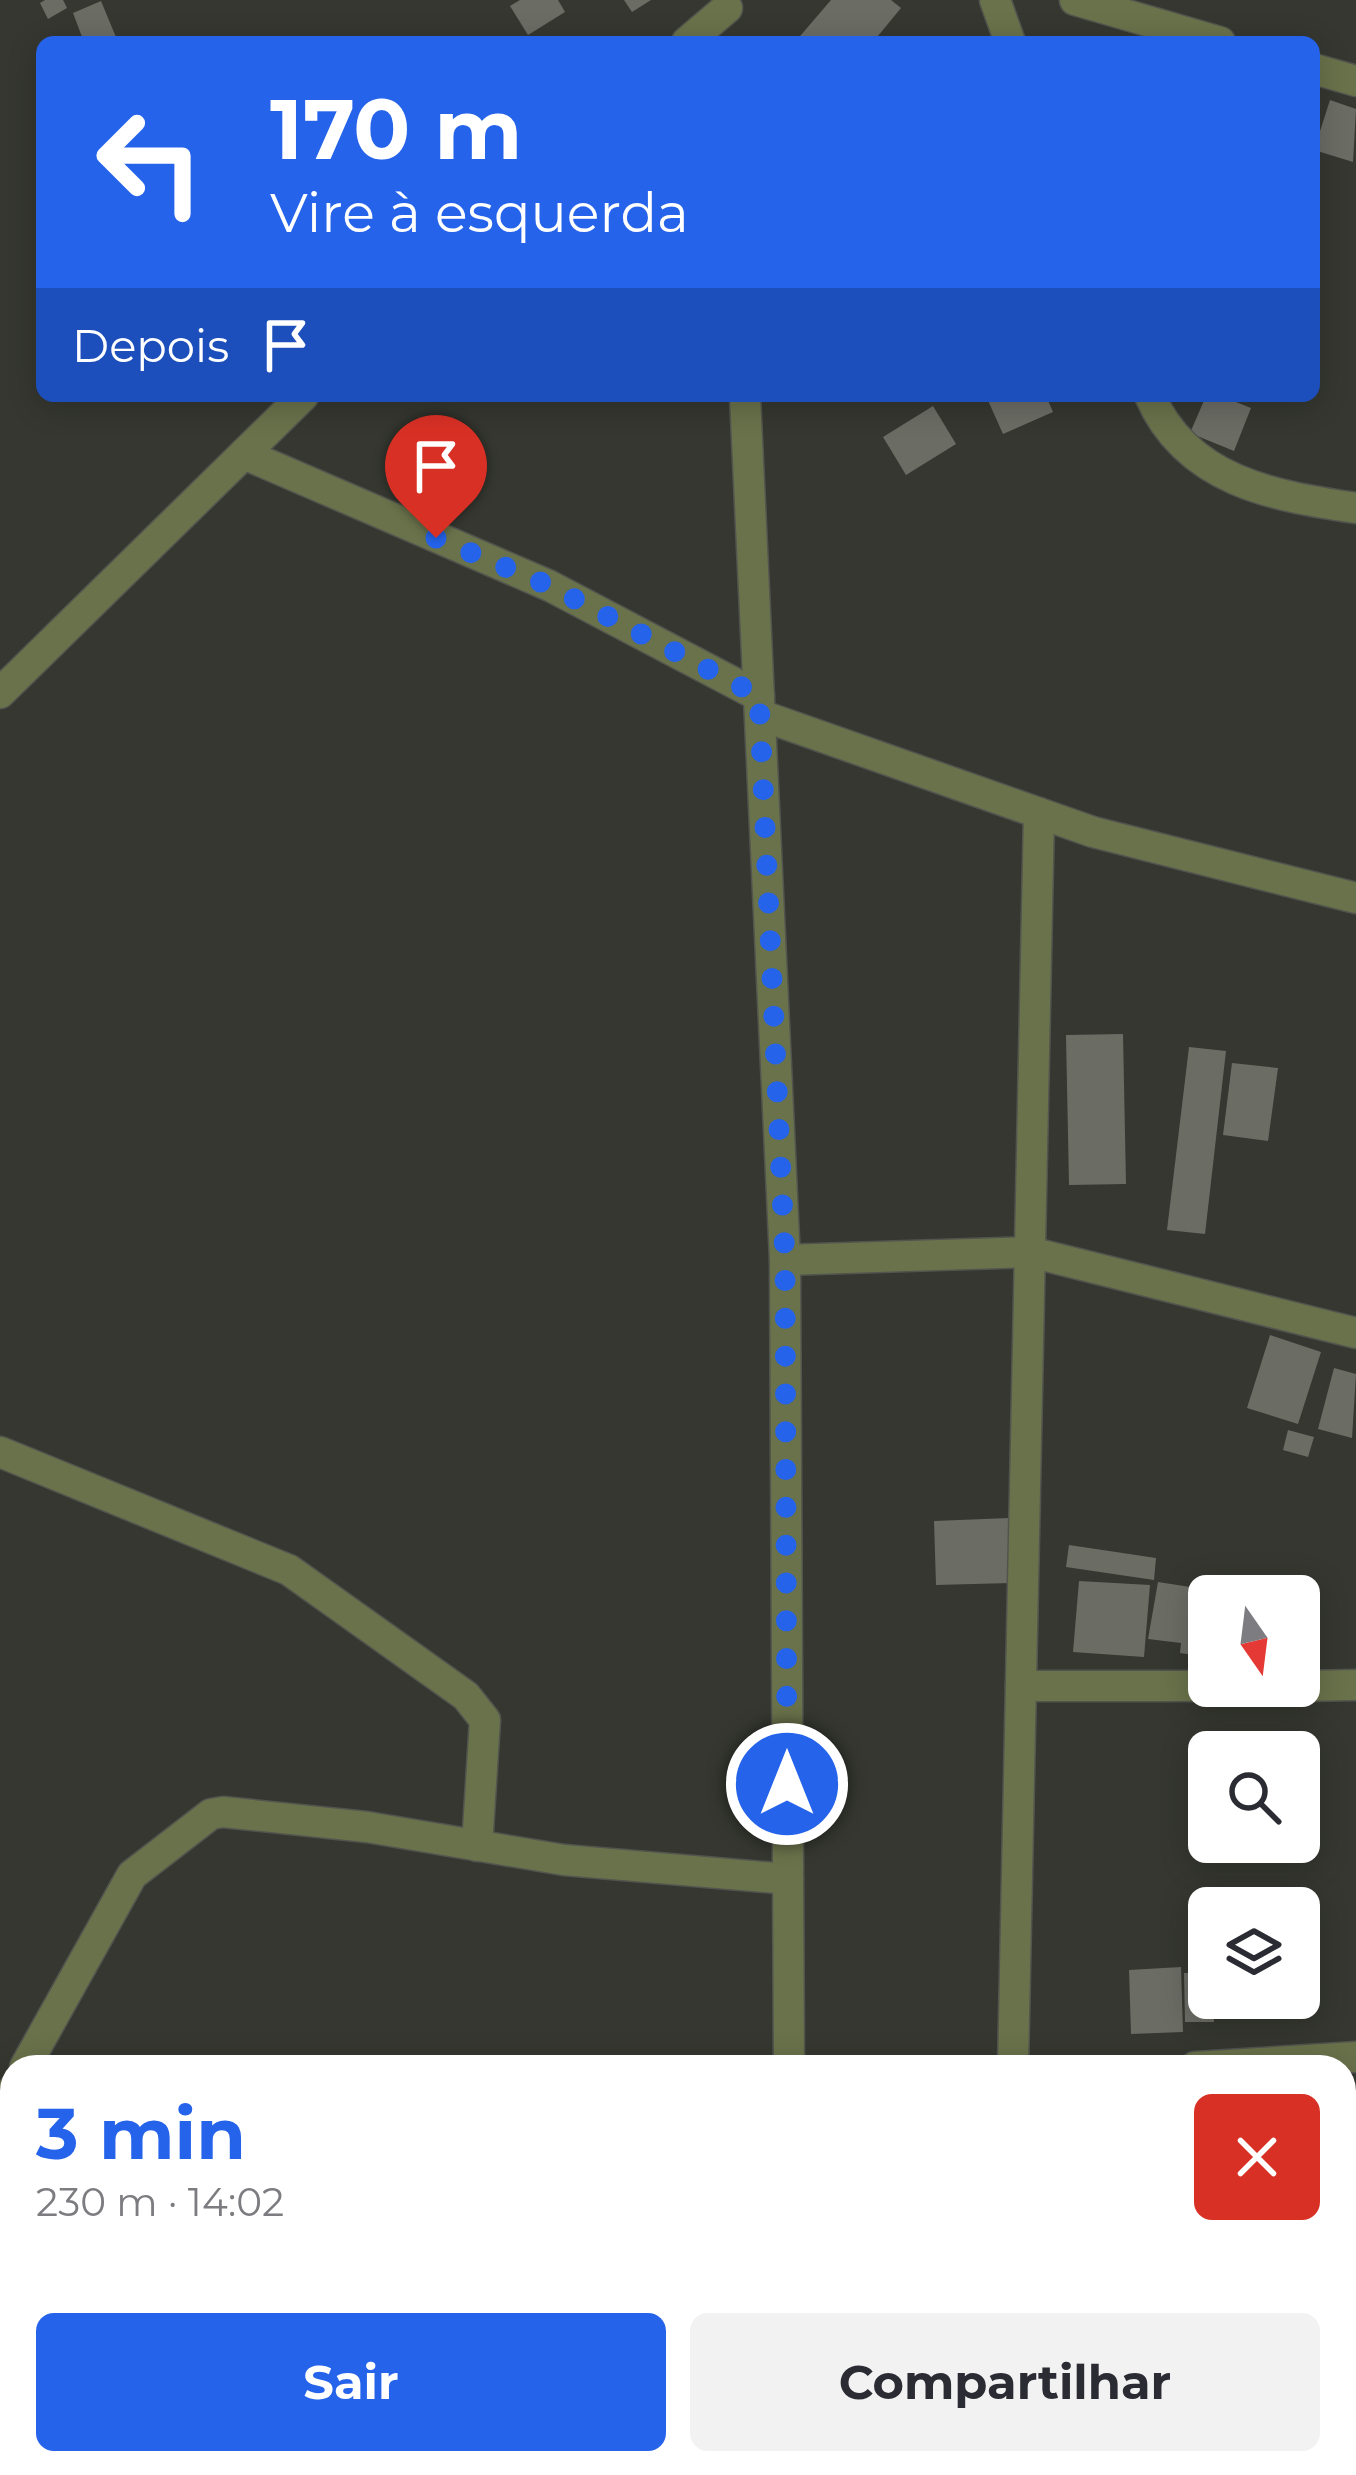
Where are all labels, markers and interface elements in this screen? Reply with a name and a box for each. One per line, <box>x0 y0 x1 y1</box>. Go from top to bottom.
text: 170 m <box>270 78 522 180</box>
icon: left <box>72 84 228 240</box>
text: Vire à esquerda <box>270 180 689 246</box>
icon: arrive <box>253 312 319 378</box>
text: Depois <box>72 318 229 373</box>
pin <box>385 415 487 538</box>
icon: arrive <box>403 433 469 499</box>
north arrow <box>1188 1575 1320 1707</box>
map controls <box>1188 1575 1320 2019</box>
position arrow <box>724 1721 850 1847</box>
button: search <box>1188 1731 1320 1863</box>
button: layers <box>1188 1887 1320 2019</box>
text: 3 min <box>36 2089 246 2177</box>
button: close <box>1194 2094 1320 2220</box>
text: 230 m · 14:02 <box>36 2178 284 2226</box>
button: Sair <box>36 2313 666 2451</box>
button: Compartilhar <box>690 2313 1320 2451</box>

